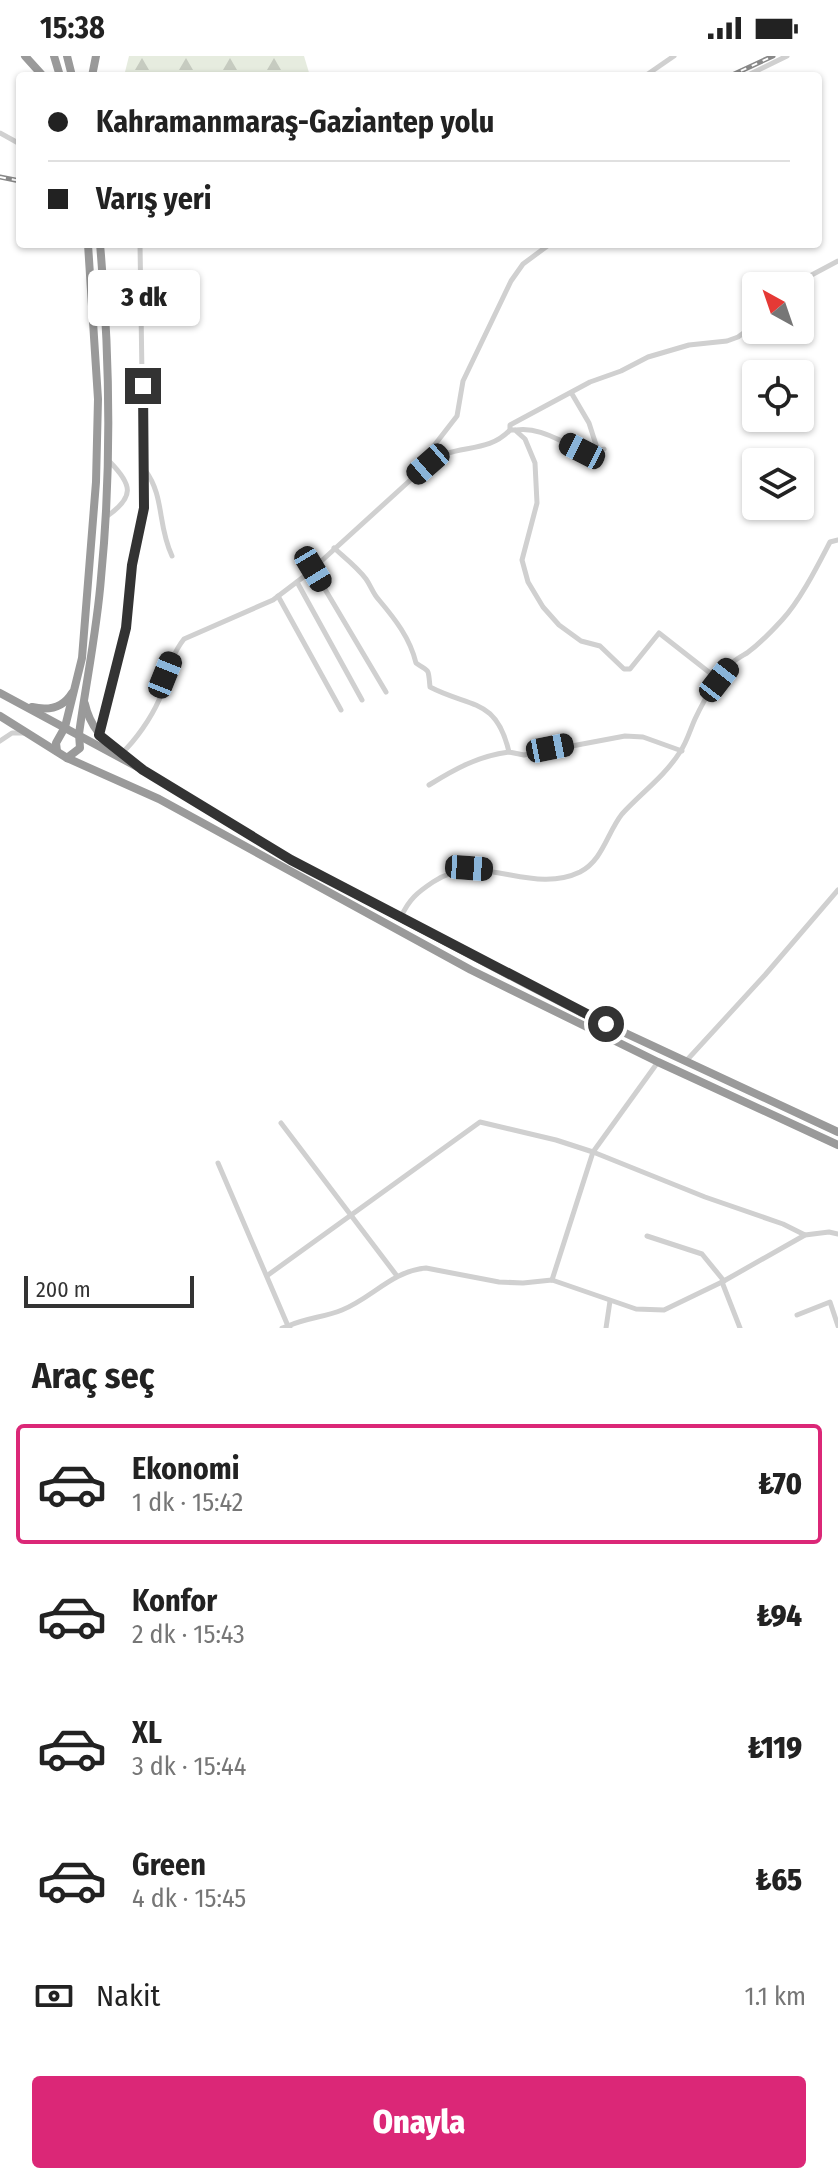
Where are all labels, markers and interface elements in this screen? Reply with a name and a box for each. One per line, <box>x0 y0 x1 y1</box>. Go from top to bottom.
text: 15:38 <box>40 10 105 46</box>
text: Kahramanmaraş-Gaziantep yolu <box>96 104 494 140</box>
text: Varış yeri <box>96 181 212 217</box>
callout: 3 dk <box>87 270 199 326</box>
north arrow <box>742 272 814 344</box>
map controls <box>742 272 814 520</box>
text: 3 dk <box>121 282 167 313</box>
button: locate <box>742 360 814 432</box>
route end <box>125 368 161 404</box>
car <box>555 429 609 473</box>
car <box>402 439 454 489</box>
button: layers <box>742 448 814 520</box>
car <box>290 542 336 596</box>
car <box>145 648 185 702</box>
car <box>695 654 743 706</box>
car <box>524 732 576 764</box>
car <box>444 854 494 882</box>
route start <box>588 1006 624 1042</box>
scale bar <box>24 1272 194 1308</box>
text: 200 m <box>36 1276 91 1303</box>
text: Araç seç <box>32 1354 154 1398</box>
icon: car <box>36 1448 108 1520</box>
text: Ekonomi <box>132 1451 240 1487</box>
text: ₺70 <box>758 1466 802 1502</box>
text: 1 dk · 15:42 <box>132 1487 243 1518</box>
icon: car <box>36 1580 108 1652</box>
text: Konfor <box>132 1583 217 1619</box>
text: ₺94 <box>756 1598 802 1634</box>
text: 2 dk · 15:43 <box>132 1619 245 1650</box>
icon: car <box>36 1712 108 1784</box>
text: XL <box>132 1715 162 1751</box>
text: ₺119 <box>747 1730 802 1766</box>
text: 3 dk · 15:44 <box>132 1751 246 1782</box>
icon: car <box>36 1844 108 1916</box>
text: Green <box>132 1847 206 1883</box>
text: ₺65 <box>755 1862 802 1898</box>
text: 4 dk · 15:45 <box>132 1883 246 1914</box>
icon: cash <box>32 1974 76 2018</box>
text: Nakit <box>96 1978 160 2014</box>
text: 1.1 km <box>745 1981 806 2012</box>
button: Onayla <box>32 2076 806 2168</box>

